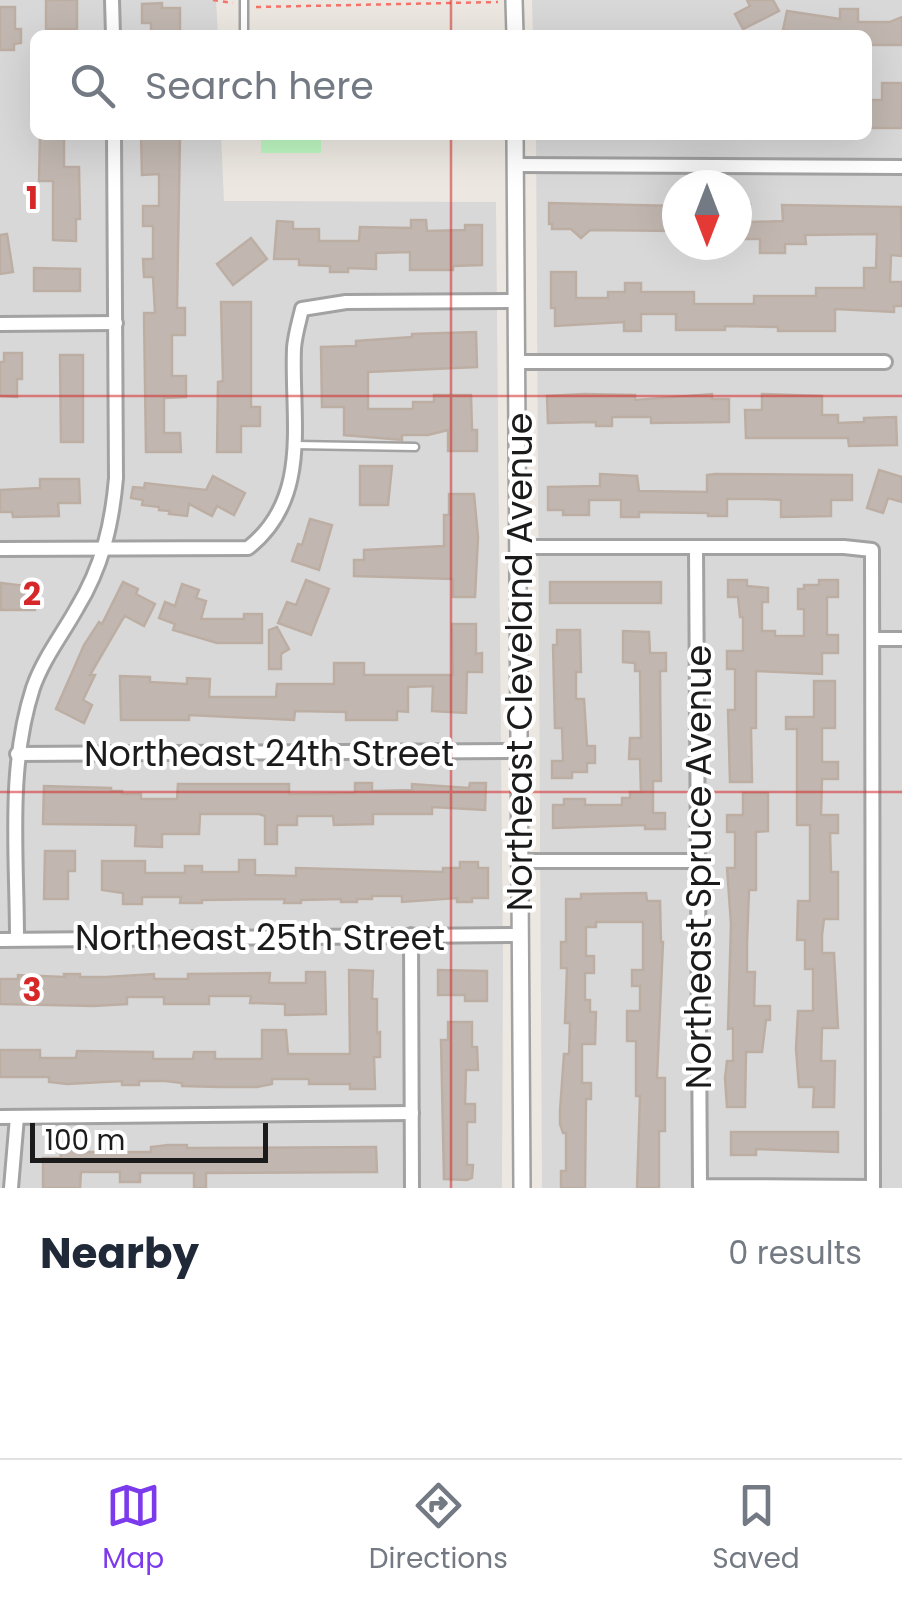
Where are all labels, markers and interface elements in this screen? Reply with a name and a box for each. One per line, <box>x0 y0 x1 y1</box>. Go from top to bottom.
search box <box>30 30 872 140</box>
icon: search <box>65 58 120 113</box>
text: Search here <box>145 59 374 112</box>
north arrow <box>662 170 752 260</box>
text: 1 <box>26 175 38 220</box>
street label: Northeast Cleveland Avenue <box>495 413 544 911</box>
text: 2 <box>23 571 41 616</box>
street label: Northeast Spruce Avenue <box>674 645 723 1089</box>
street label: Northeast 24th Street <box>84 729 454 778</box>
street label: Northeast 25th Street <box>75 913 445 962</box>
text: 3 <box>22 967 42 1012</box>
scale bar <box>30 1118 268 1162</box>
text: 100 m <box>45 1121 125 1160</box>
text: Nearby <box>40 1224 199 1283</box>
text: 0 results <box>728 1230 862 1275</box>
tab: Map <box>102 1478 164 1580</box>
tab: Directions <box>369 1478 508 1580</box>
tab: Saved <box>712 1478 800 1580</box>

